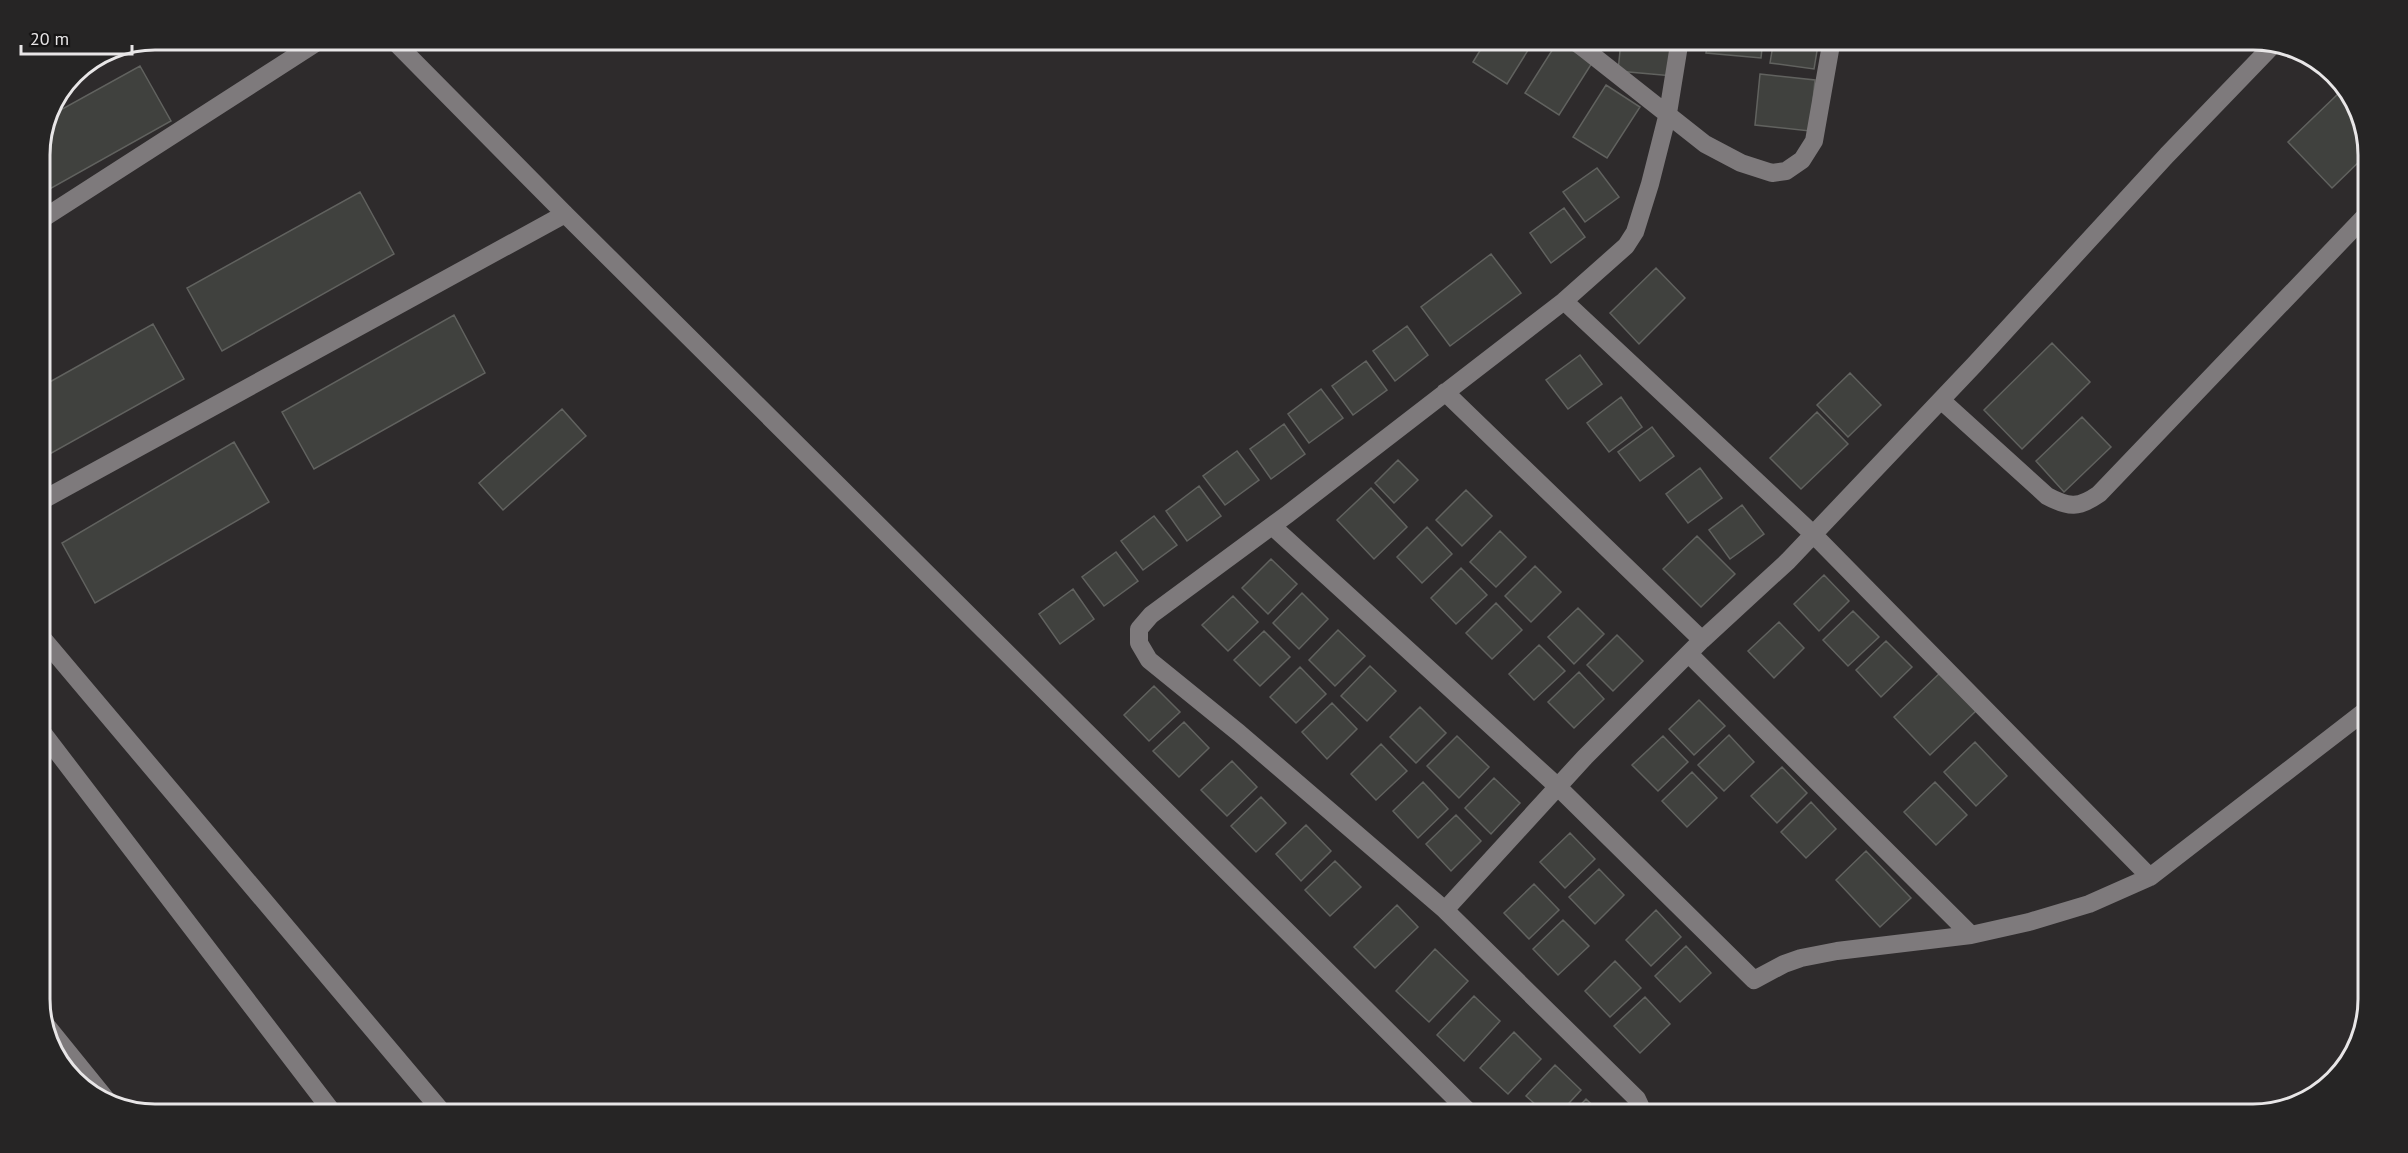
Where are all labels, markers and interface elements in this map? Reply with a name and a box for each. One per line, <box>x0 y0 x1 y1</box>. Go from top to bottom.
scale bar <box>21 18 132 56</box>
text: 20 m <box>30 27 69 50</box>

